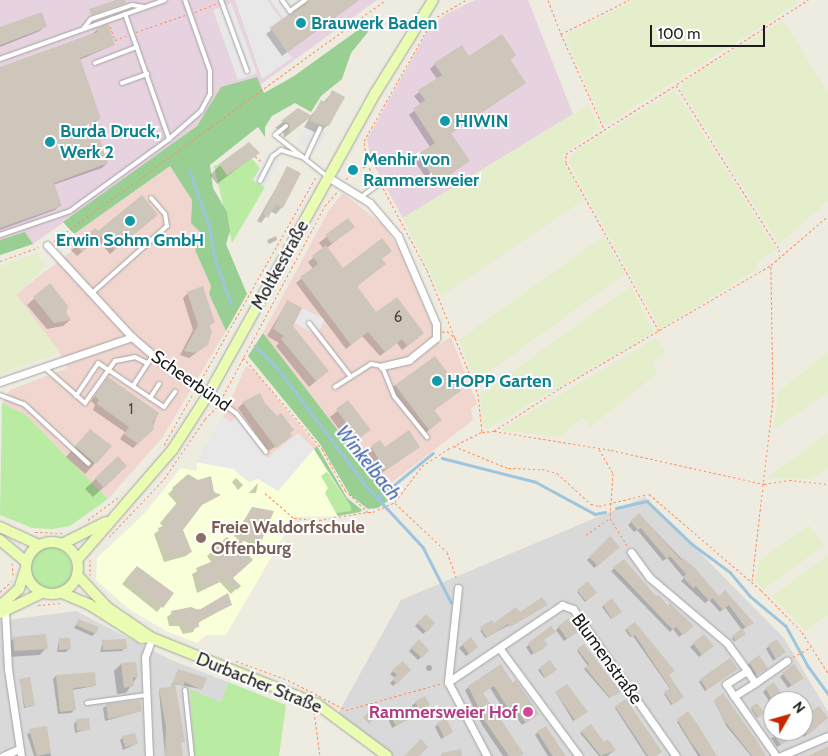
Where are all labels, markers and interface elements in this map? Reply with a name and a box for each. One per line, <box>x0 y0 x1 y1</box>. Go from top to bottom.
place label: Brauwerk Baden <box>311 12 437 34</box>
scale bar <box>653 15 768 47</box>
marker: Brauwerk Baden <box>295 17 307 29</box>
text: 100 m <box>658 25 700 43</box>
place label: HIWIN <box>455 110 508 132</box>
marker: HIWIN <box>439 115 451 127</box>
place label: Burda Druck, Werk 2 <box>60 121 160 163</box>
marker: Burda Druck, Werk 2 <box>44 136 56 148</box>
place label: Menhir von Rammersweier <box>363 149 479 192</box>
marker: Menhir von Rammersweier <box>347 164 359 176</box>
marker: Erwin Sohm GmbH <box>124 215 136 227</box>
street label: Moltkestraße <box>247 217 313 313</box>
place label: Erwin Sohm GmbH <box>56 229 204 251</box>
house number: 6 <box>394 309 402 327</box>
street label: Scheerbünd <box>147 346 235 416</box>
place label: HOPP Garten <box>447 370 552 392</box>
marker: HOPP Garten <box>431 375 443 387</box>
house number: 1 <box>129 401 133 419</box>
water label: Winkelbach <box>331 421 405 505</box>
place label: Freie Waldorfschule Offenburg <box>211 517 365 560</box>
marker: Freie Waldorfschule Offenburg <box>195 532 207 544</box>
street label: Blumenstraße <box>567 610 647 708</box>
street label: Durbacher Straße <box>193 648 325 718</box>
north arrow <box>763 691 813 741</box>
text: N <box>789 698 809 717</box>
place label: Rammersweier Hof <box>369 701 518 723</box>
marker: Rammersweier Hof <box>522 706 534 718</box>

